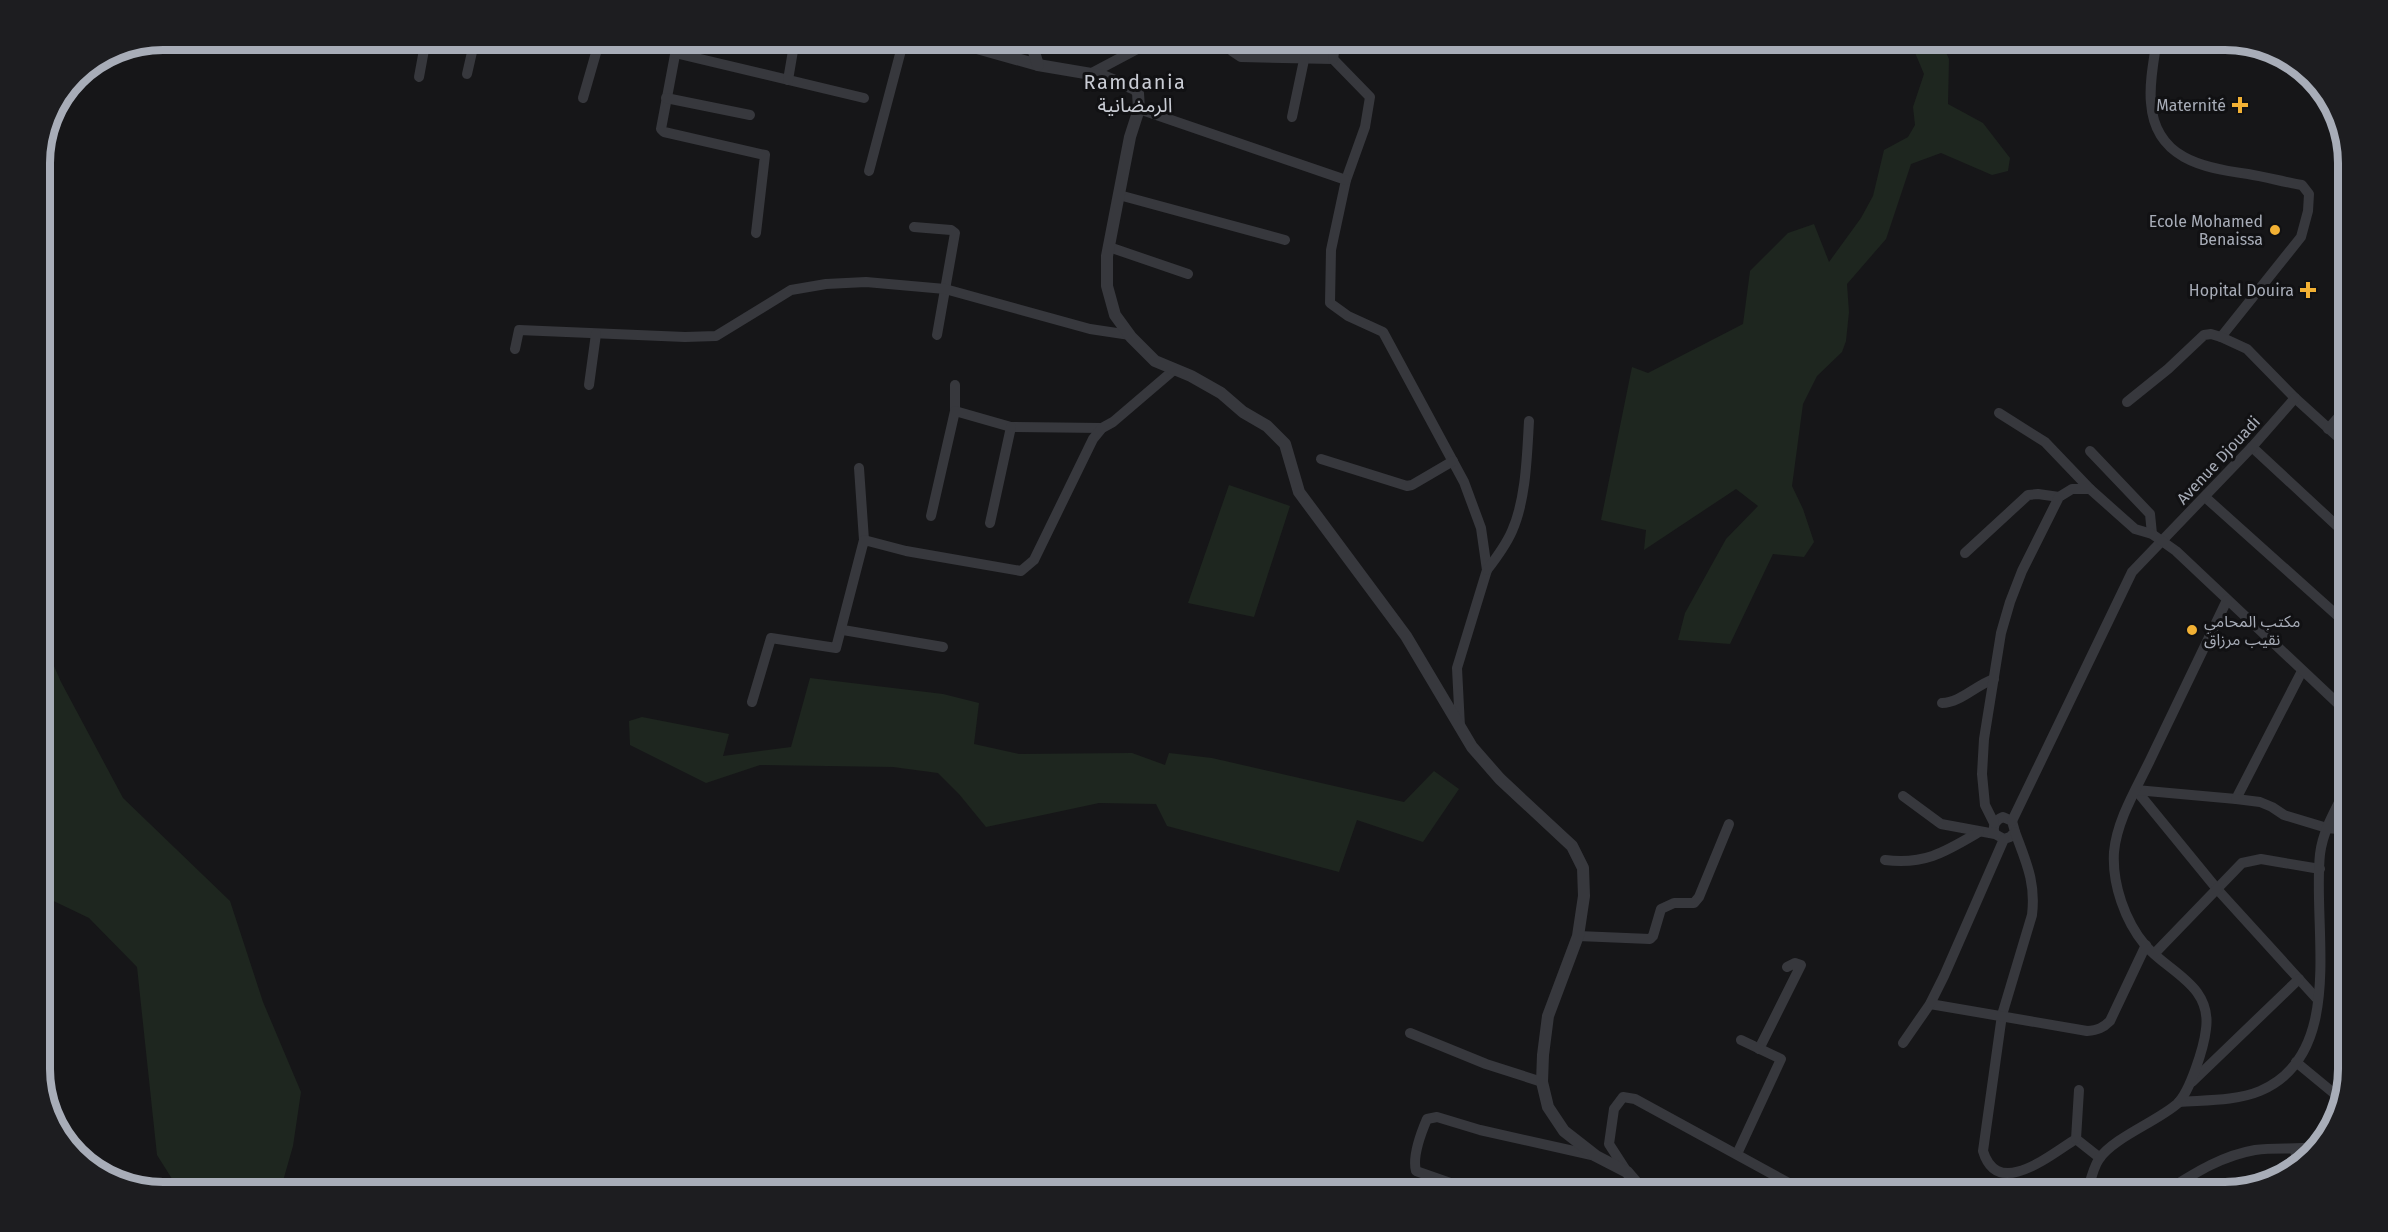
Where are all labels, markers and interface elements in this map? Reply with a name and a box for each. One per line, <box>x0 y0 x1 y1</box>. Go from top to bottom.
district label: Ramdania الرمضانية <box>1084 70 1187 117</box>
place label: Maternité <box>2156 96 2226 115</box>
marker: Maternité <box>2231 96 2249 114</box>
place label: Ecole Mohamed Benaissa <box>2149 212 2263 249</box>
marker: Ecole Mohamed Benaissa <box>2268 223 2282 237</box>
place label: Hopital Douira <box>2189 281 2294 300</box>
marker: Hopital Douira <box>2299 281 2317 299</box>
street label: Avenue Djouadi <box>2173 412 2264 508</box>
place label: مكتب المحامي نقيب مرزاق <box>2204 612 2300 649</box>
marker: مكتب المحامي نقيب مرزاق <box>2185 623 2199 637</box>

